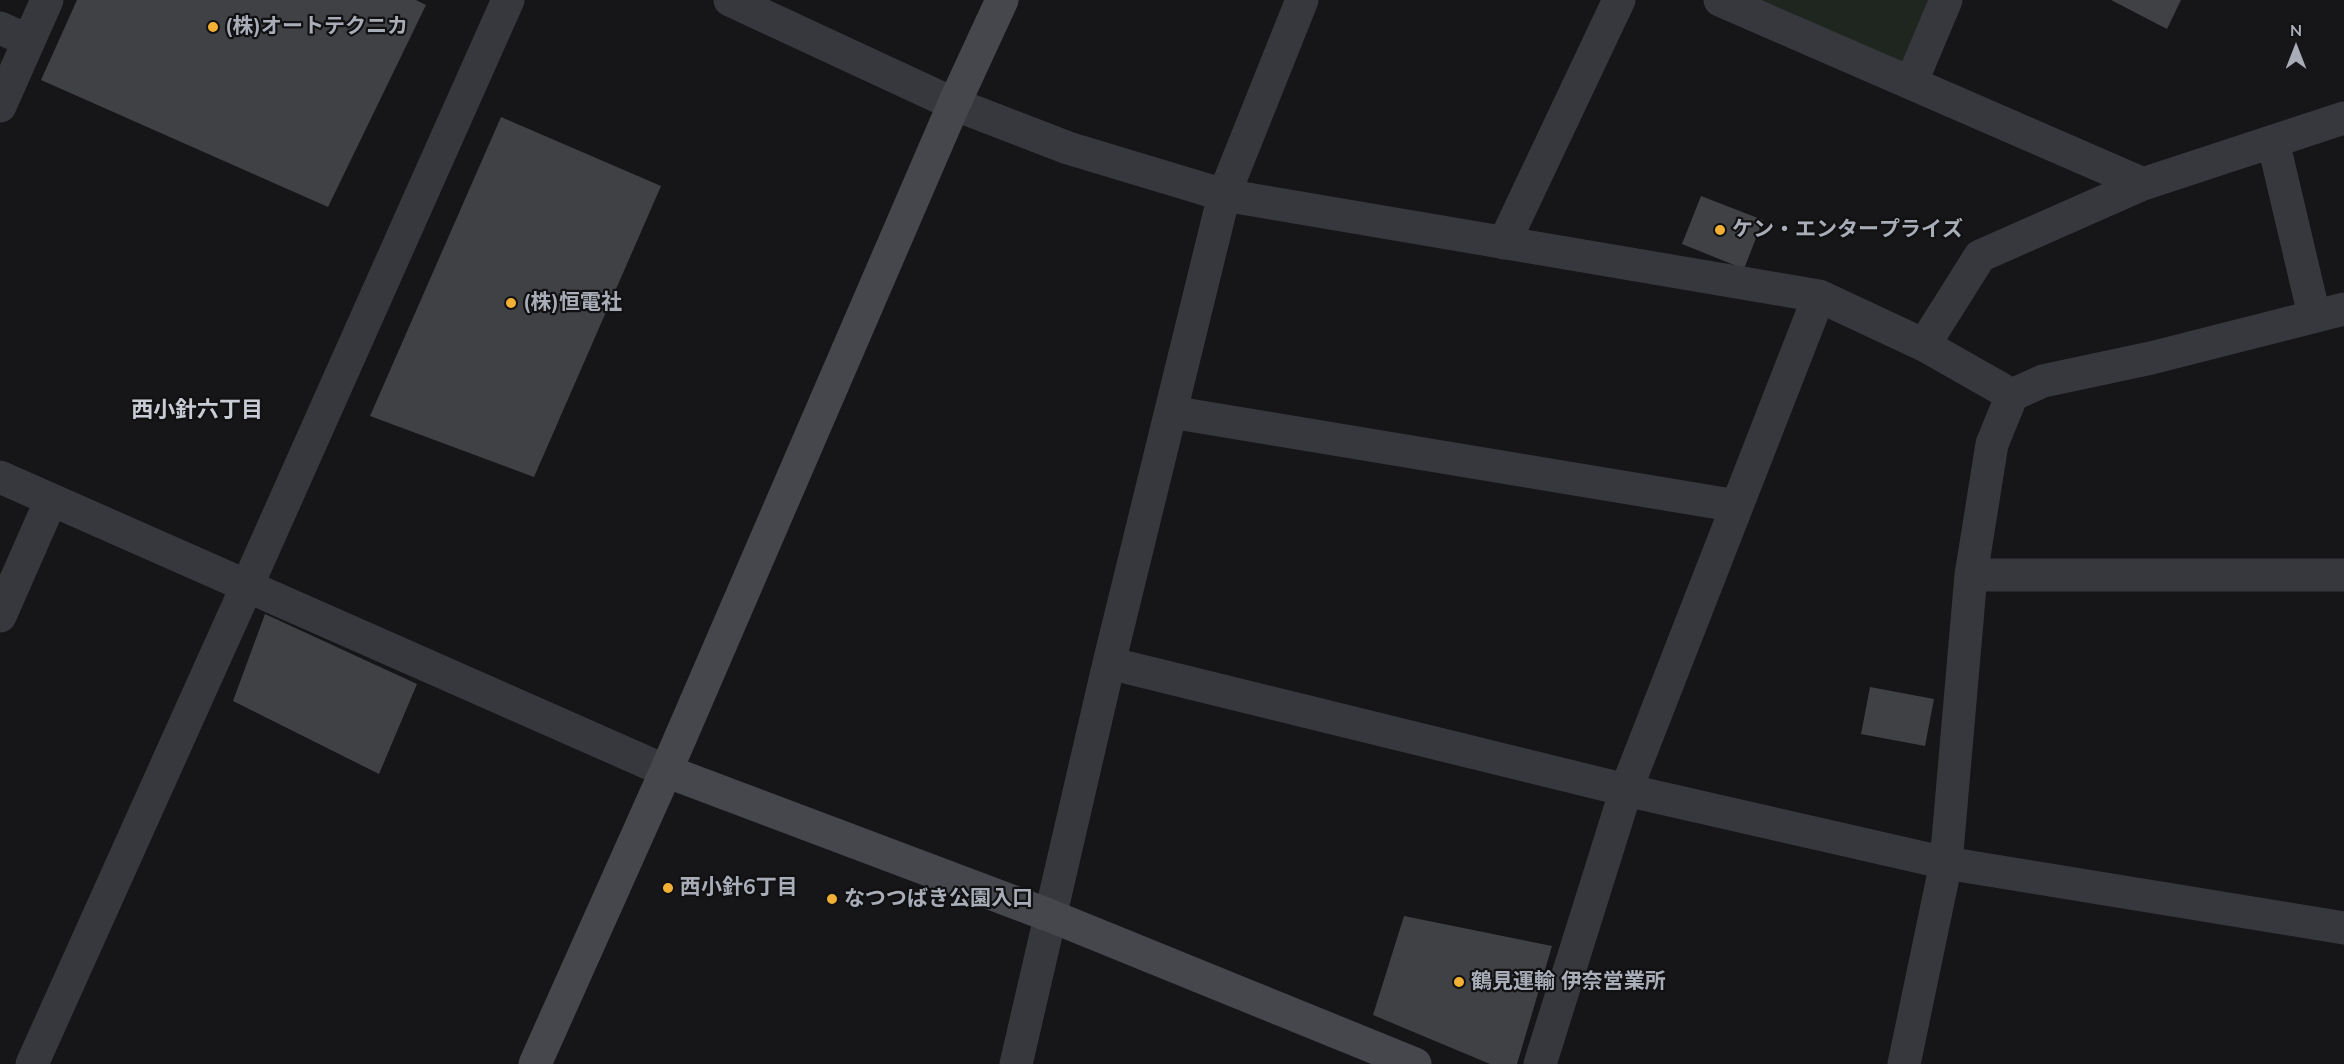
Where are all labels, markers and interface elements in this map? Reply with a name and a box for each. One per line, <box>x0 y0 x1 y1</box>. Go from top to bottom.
place label: (株)オートテクニカ <box>225 14 408 40</box>
north arrow <box>2266 18 2326 78</box>
marker: (株)オートテクニカ <box>206 20 220 34</box>
text: N <box>2290 20 2302 40</box>
place label: ケン・エンタープライズ <box>1732 217 1963 243</box>
marker: ケン・エンタープライズ <box>1713 223 1727 237</box>
place label: (株)恒電社 <box>523 290 622 316</box>
marker: (株)恒電社 <box>504 296 518 310</box>
district label: 西小針六丁目 <box>131 397 263 423</box>
place label: 西小針6丁目 <box>680 875 798 901</box>
marker: 西小針6丁目 <box>661 881 675 895</box>
place label: なつつばき公園入口 <box>844 886 1033 912</box>
marker: なつつばき公園入口 <box>825 892 839 906</box>
place label: 鶴見運輸 伊奈営業所 <box>1471 969 1666 995</box>
marker: 鶴見運輸 伊奈営業所 <box>1452 975 1466 989</box>

